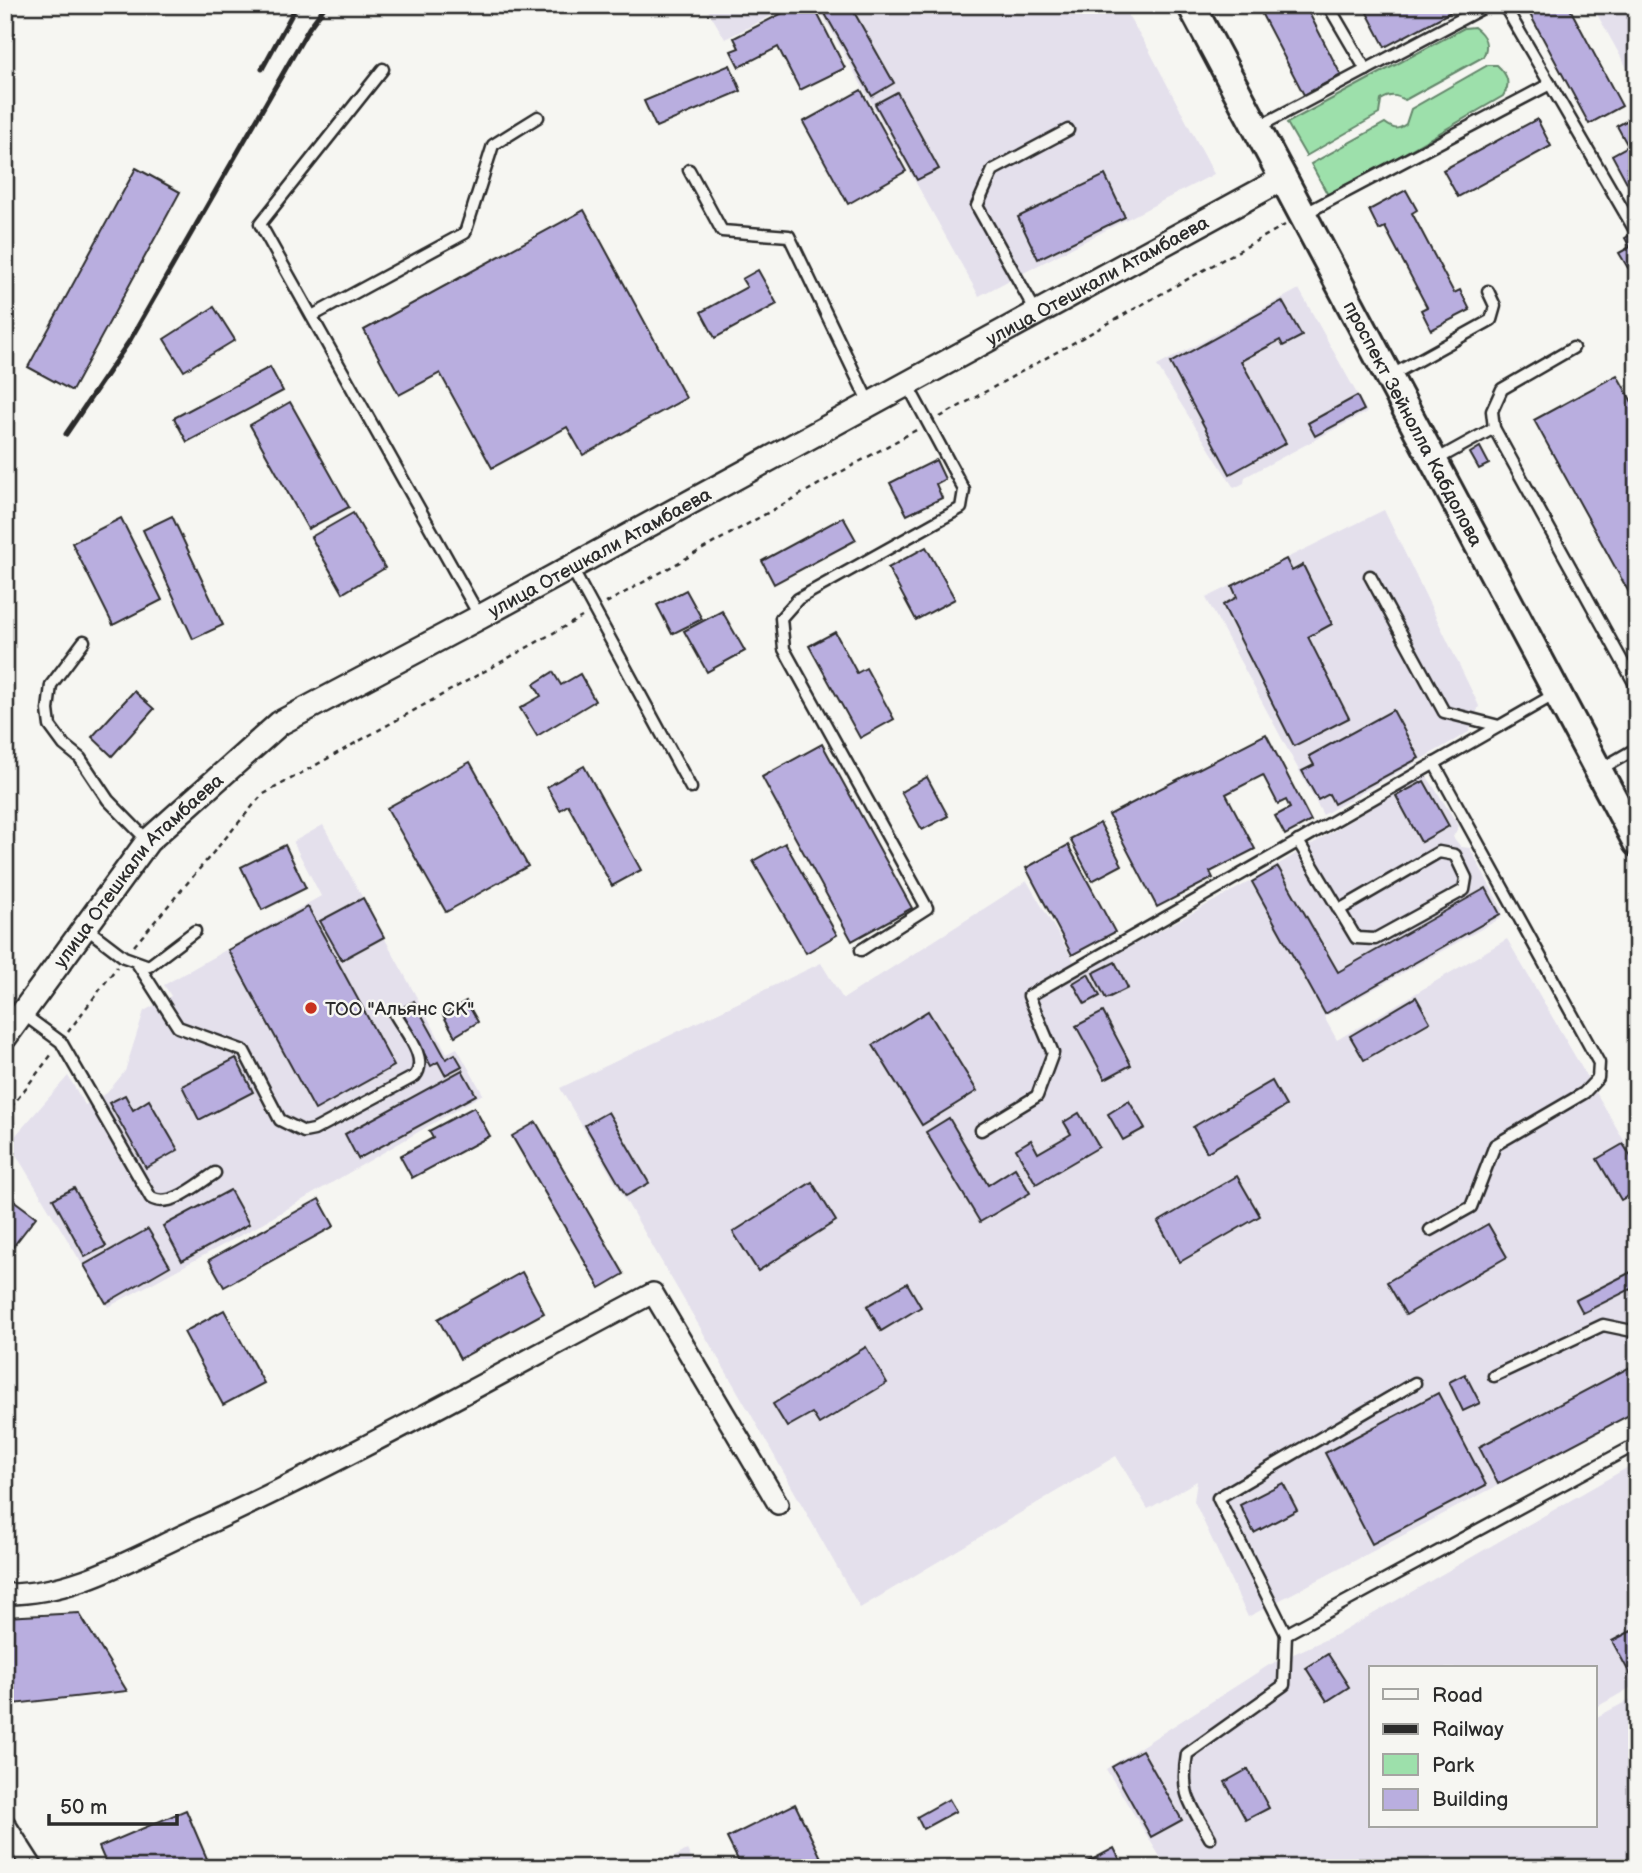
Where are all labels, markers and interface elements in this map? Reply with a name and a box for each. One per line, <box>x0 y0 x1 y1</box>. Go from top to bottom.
street label: улица Отешкали Атамбаева <box>982 211 1213 351</box>
street label: проспект Зейнолла Кабдолова <box>1338 297 1487 551</box>
street label: улица Отешкали Атамбаева <box>485 483 715 623</box>
street label: улица Отешкали Атамбаева <box>49 769 229 973</box>
place label: ТОО "Альянс СК" <box>325 998 474 1021</box>
marker: ТОО "Альянс СК" <box>303 1000 319 1016</box>
legend <box>1369 1666 1596 1828</box>
text: Road <box>1432 1683 1483 1708</box>
text: Railway <box>1432 1717 1504 1742</box>
text: Park <box>1432 1753 1475 1778</box>
scale bar <box>49 1782 177 1826</box>
text: Building <box>1432 1787 1508 1812</box>
text: 50 m <box>60 1795 107 1820</box>

